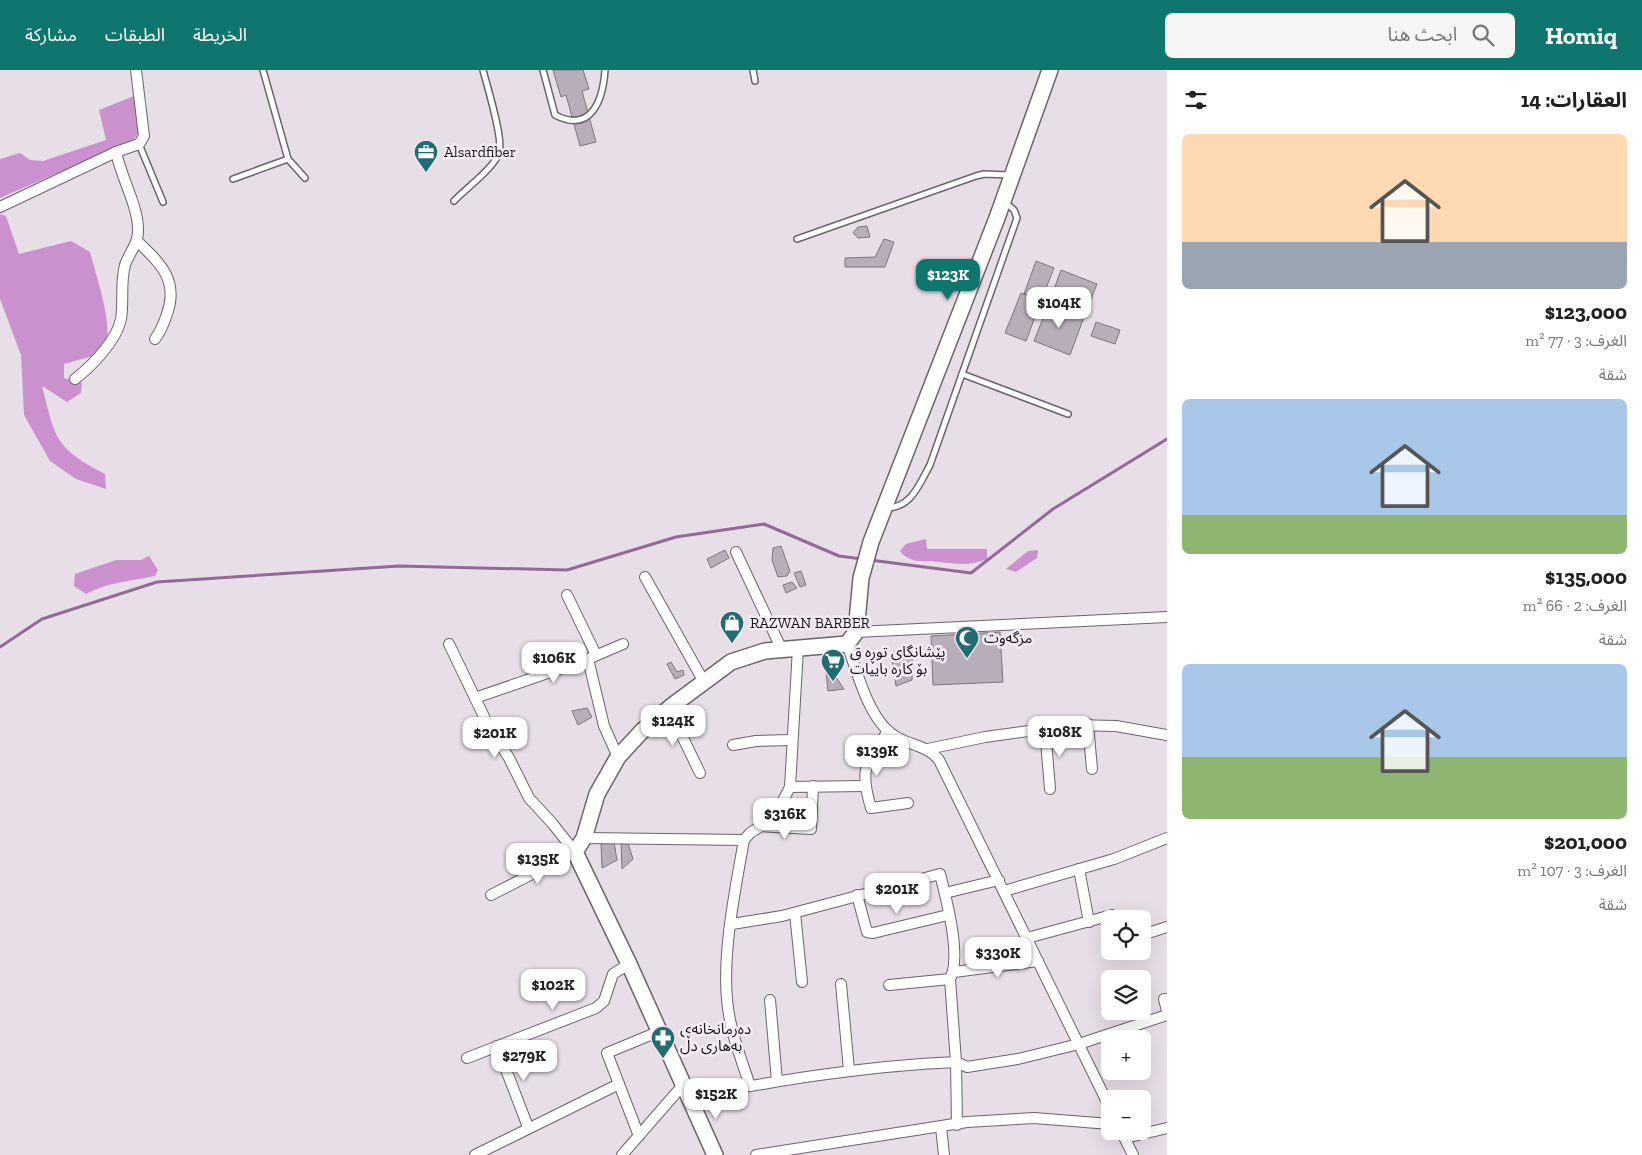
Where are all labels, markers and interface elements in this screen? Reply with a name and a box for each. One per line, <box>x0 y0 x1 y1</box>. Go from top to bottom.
search box <box>1165 13 1515 58</box>
icon: search <box>1469 21 1497 49</box>
text: Homiq <box>1545 21 1617 50</box>
text: ابحث هنا <box>1387 23 1457 46</box>
text: مشاركة <box>25 24 77 46</box>
text: الطبقات <box>105 24 165 46</box>
text: الخريطة <box>193 24 247 46</box>
icon: filters <box>1182 86 1210 114</box>
text: العقارات: 14 <box>1521 87 1627 112</box>
office icon: Alsardfiber <box>413 139 439 173</box>
place label: Alsardfiber <box>444 143 516 161</box>
icon: home <box>1360 166 1450 256</box>
pin: $123K <box>913 258 983 301</box>
text: $123K <box>927 265 969 284</box>
pin: $104K <box>1024 286 1094 329</box>
text: $104K <box>1037 293 1081 312</box>
text: $123,000 <box>1545 299 1627 324</box>
text: الغرف: 3 · 77 m² <box>1525 331 1627 350</box>
text: شقة <box>1599 365 1627 384</box>
icon: home <box>1360 431 1450 521</box>
text: $135,000 <box>1545 564 1627 589</box>
text: الغرف: 2 · 66 m² <box>1523 596 1627 615</box>
shop icon: RAZWAN BARBER <box>719 610 745 644</box>
place label: RAZWAN BARBER <box>750 614 870 632</box>
mosque icon: مزگه‌وت <box>954 625 980 659</box>
place label: مزگه‌وت <box>984 629 1032 647</box>
text: شقة <box>1599 630 1627 649</box>
pin: $106K <box>519 642 589 684</box>
place label: پێشانگای توڕه ق بۆ کاره باییات <box>850 643 946 678</box>
text: $106K <box>533 648 575 667</box>
supermarket icon: پێشانگای توڕه ق بۆ کاره باییات <box>820 648 846 682</box>
icon: home <box>1360 696 1450 786</box>
pin: $124K <box>638 704 708 747</box>
text: $124K <box>652 711 694 730</box>
pin: $201K <box>460 716 530 759</box>
pin: $108K <box>1025 716 1095 758</box>
text: $108K <box>1039 722 1081 741</box>
text: $201K <box>474 723 516 742</box>
pin: $139K <box>842 734 912 777</box>
text: $139K <box>856 741 898 760</box>
pin: $316K <box>750 798 820 840</box>
text: $316K <box>764 804 806 823</box>
text: $201,000 <box>1544 829 1627 854</box>
pin: $135K <box>503 842 573 885</box>
text: $135K <box>517 849 559 868</box>
text: الغرف: 3 · 107 m² <box>1517 861 1627 880</box>
pin: $201K <box>862 872 932 915</box>
text: $201K <box>876 879 918 898</box>
text: شقة <box>1599 895 1627 914</box>
map controls <box>1101 910 1151 1140</box>
button: locate <box>1101 910 1151 960</box>
pin: $330K <box>963 936 1033 979</box>
text: $330K <box>976 943 1020 962</box>
pin: $102K <box>518 968 588 1011</box>
button: layers <box>1101 970 1151 1020</box>
text: $102K <box>532 975 574 994</box>
place label: دەرمانخانەی بەهاری دڵ <box>680 1020 751 1055</box>
pharmacy icon: دەرمانخانەی بەهاری دڵ <box>650 1025 676 1059</box>
button: + <box>1101 1030 1151 1080</box>
pin: $279K <box>489 1040 559 1082</box>
text: $279K <box>502 1046 546 1065</box>
pin: $152K <box>681 1078 751 1120</box>
text: $152K <box>695 1084 737 1103</box>
button: − <box>1101 1090 1151 1140</box>

